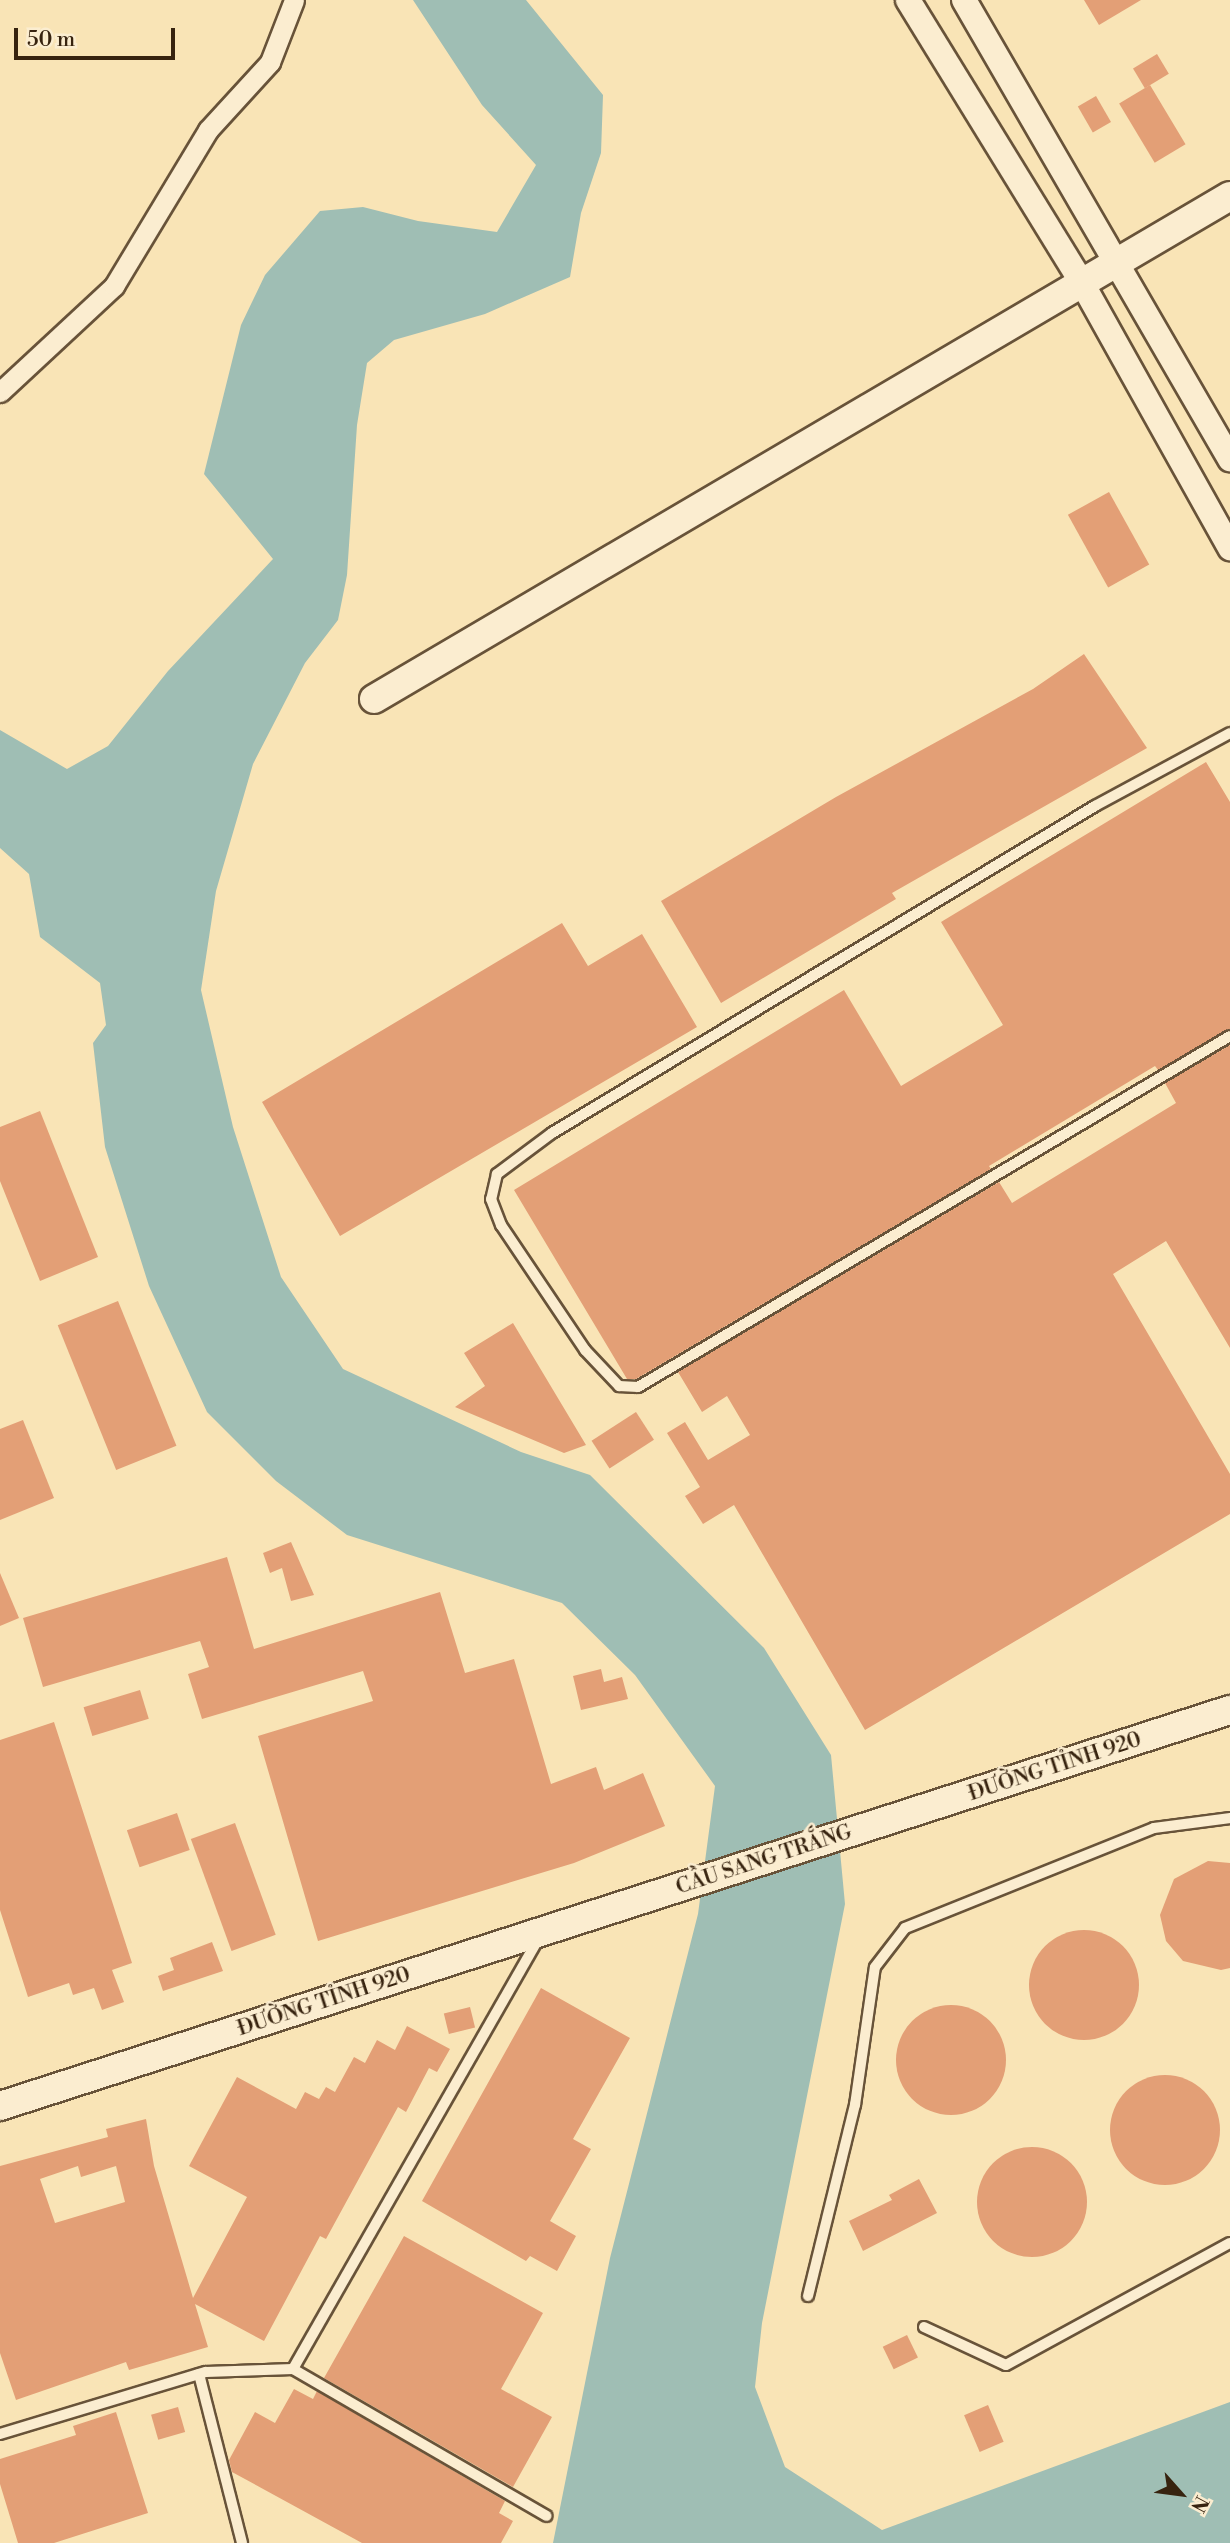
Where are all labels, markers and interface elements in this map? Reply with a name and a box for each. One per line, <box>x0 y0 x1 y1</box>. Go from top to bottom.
scale bar <box>18 14 178 58</box>
text: 50 m <box>27 27 75 53</box>
street label: ĐƯỜNG TỈNH 920 <box>965 1727 1145 1807</box>
street label: CẦU SANG TRẮNG <box>673 1820 855 1900</box>
street label: ĐƯỜNG TỈNH 920 <box>234 1962 414 2042</box>
north arrow <box>1146 2459 1216 2529</box>
text: N <box>1185 2492 1214 2516</box>

